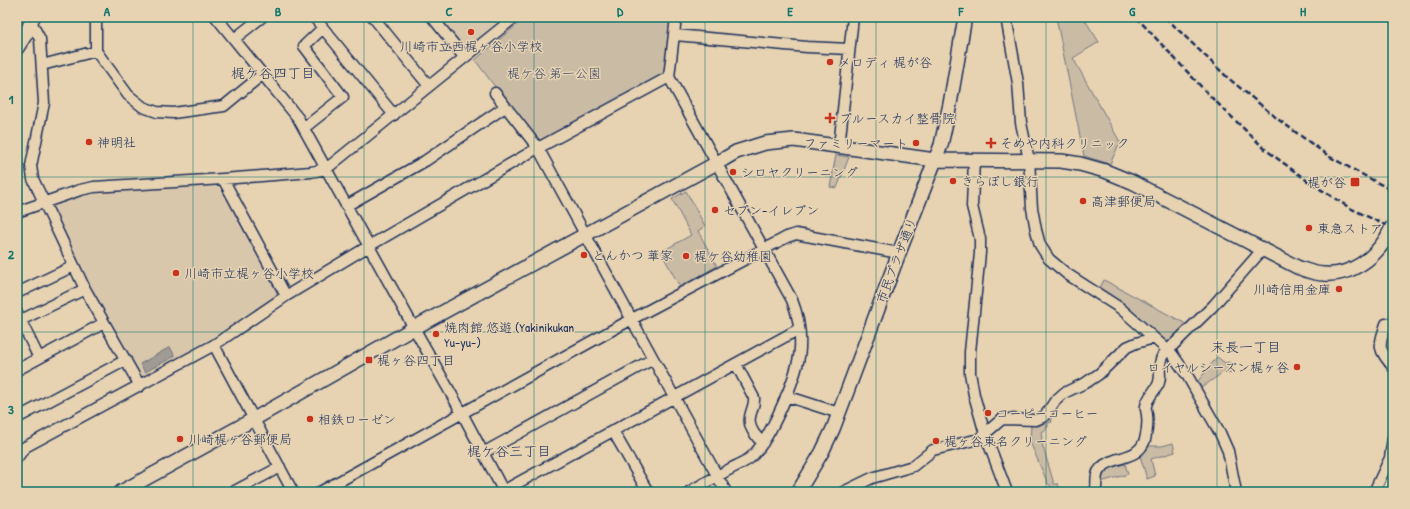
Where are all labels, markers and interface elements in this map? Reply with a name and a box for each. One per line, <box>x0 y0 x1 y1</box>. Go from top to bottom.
text: A <box>104 2 111 20</box>
text: B <box>275 2 282 20</box>
text: C <box>445 2 453 20</box>
text: D <box>617 2 624 20</box>
text: E <box>787 2 793 20</box>
text: F <box>958 2 965 20</box>
text: G <box>1129 2 1136 20</box>
text: H <box>1300 2 1306 20</box>
marker: 川崎市立西梶ヶ谷小学校 <box>466 27 476 37</box>
place label: 川崎市立西梶ヶ谷小学校 <box>399 37 543 55</box>
place label: メロディ 梶が谷 <box>838 53 932 71</box>
marker: メロディ 梶が谷 <box>825 57 835 67</box>
district label: 梶ケ谷四丁目 <box>231 63 315 82</box>
park label: 梶ケ谷 第一公園 <box>507 64 601 82</box>
text: 1 <box>9 90 14 108</box>
place label: ブルースカイ整骨院 <box>839 109 955 127</box>
marker: ブルースカイ整骨院 <box>824 112 836 124</box>
place label: 神明社 <box>97 133 136 151</box>
place label: ファミリーマート <box>804 134 908 152</box>
place label: そめや内科クリニック <box>1000 134 1129 152</box>
marker: 神明社 <box>84 137 94 147</box>
marker: そめや内科クリニック <box>985 137 997 149</box>
marker: ファミリーマート <box>911 138 921 148</box>
place label: シロヤクリーニング <box>741 163 858 181</box>
marker: シロヤクリーニング <box>728 167 738 177</box>
place label: きらぼし銀行 <box>961 172 1039 190</box>
place label: 梶が谷 <box>1307 173 1346 191</box>
marker: きらぼし銀行 <box>948 176 958 186</box>
marker: 梶が谷 <box>1349 176 1361 188</box>
place label: 高津郵便局 <box>1091 192 1156 210</box>
marker: 高津郵便局 <box>1078 196 1088 206</box>
place label: セブン-イレブン <box>723 201 819 219</box>
marker: セブン-イレブン <box>710 205 720 215</box>
street label: 市民プラザ通り <box>871 214 921 306</box>
place label: 東急ストア <box>1317 219 1383 237</box>
marker: 東急ストア <box>1304 223 1314 233</box>
text: 2 <box>8 245 15 263</box>
place label: とんかつ 華家 <box>592 246 673 264</box>
place label: 梶ケ谷幼稚園 <box>694 247 772 265</box>
marker: とんかつ 華家 <box>579 250 589 260</box>
marker: 梶ケ谷幼稚園 <box>681 251 691 261</box>
place label: 川崎市立梶ヶ谷小学校 <box>184 264 314 282</box>
marker: 川崎市立梶ヶ谷小学校 <box>171 268 181 278</box>
place label: 川崎信用金庫 <box>1253 280 1331 298</box>
marker: 川崎信用金庫 <box>1334 284 1344 294</box>
place label: 焼肉館 悠遊 (Yakinikukan Yu-yu-) <box>444 318 574 351</box>
marker: 焼肉館 悠遊 (Yakinikukan Yu-yu-) <box>431 329 441 339</box>
district label: 末長一丁目 <box>1211 337 1281 356</box>
place label: 梶ヶ谷四丁目 <box>377 351 455 369</box>
marker: 梶ヶ谷四丁目 <box>364 355 374 365</box>
place label: ロイヤルシーズン梶ヶ谷 <box>1147 358 1289 376</box>
marker: ロイヤルシーズン梶ヶ谷 <box>1292 362 1302 372</box>
text: 3 <box>8 400 14 418</box>
place label: コーピーコーヒー <box>996 404 1099 422</box>
marker: コーピーコーヒー <box>983 408 993 418</box>
place label: 相鉄ローゼン <box>318 410 396 428</box>
marker: 相鉄ローゼン <box>305 414 315 424</box>
place label: 川崎梶ヶ谷郵便局 <box>188 430 292 448</box>
place label: 梶ヶ谷東名クリーニング <box>944 432 1087 450</box>
marker: 川崎梶ヶ谷郵便局 <box>175 434 185 444</box>
marker: 梶ヶ谷東名クリーニング <box>931 436 941 446</box>
district label: 梶ケ谷三丁目 <box>467 441 551 460</box>

